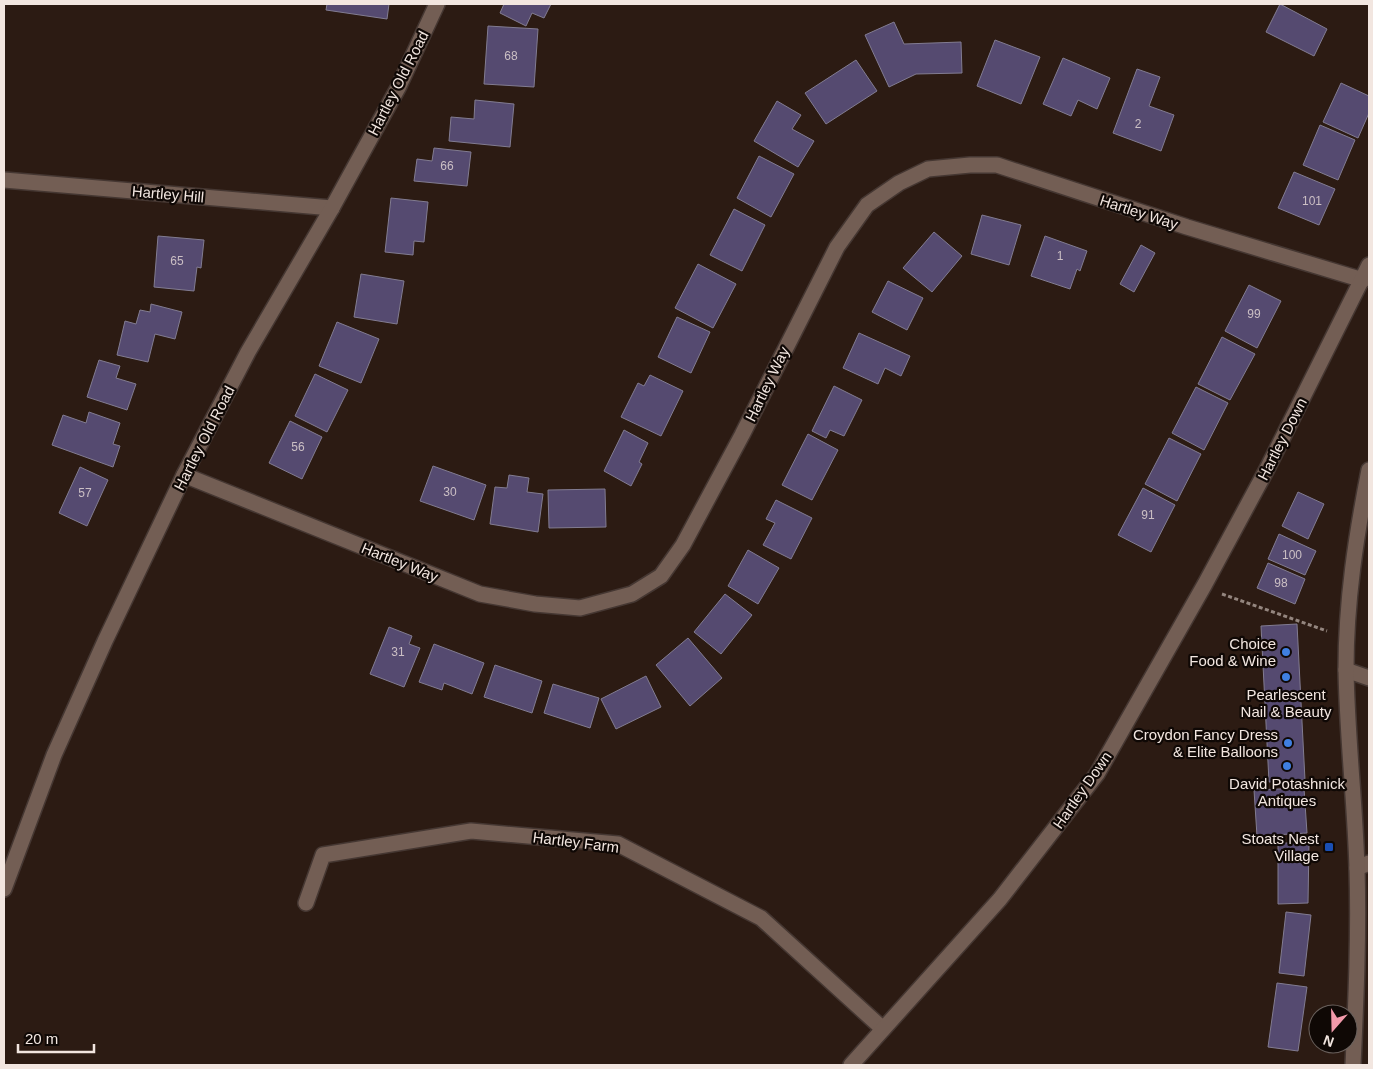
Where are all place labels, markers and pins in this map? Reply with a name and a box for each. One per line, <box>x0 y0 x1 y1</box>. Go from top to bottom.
place label: Choice Food & Wine <box>1189 635 1276 669</box>
marker: Choice Food & Wine <box>1280 646 1292 658</box>
marker: Pearlescent Nail & Beauty <box>1280 671 1292 683</box>
place label: Pearlescent Nail & Beauty <box>1241 686 1332 720</box>
place label: Croydon Fancy Dress & Elite Balloons <box>1133 726 1278 760</box>
marker: Croydon Fancy Dress & Elite Balloons <box>1282 737 1294 749</box>
marker: David Potashnick Antiques <box>1281 760 1293 772</box>
place label: David Potashnick Antiques <box>1229 775 1345 809</box>
place label: Stoats Nest Village <box>1241 830 1320 864</box>
marker: Stoats Nest Village <box>1323 841 1335 853</box>

